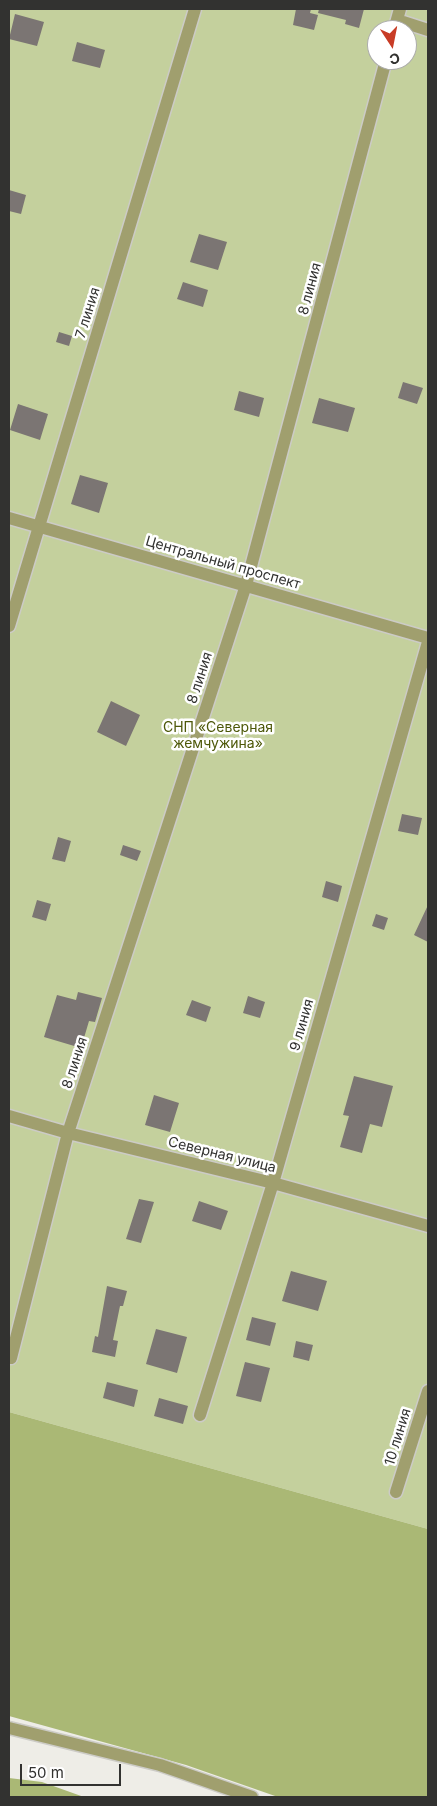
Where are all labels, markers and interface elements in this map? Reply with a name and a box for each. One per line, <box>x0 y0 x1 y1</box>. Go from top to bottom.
north arrow <box>367 20 417 70</box>
text: С <box>388 50 401 69</box>
street label: 8 линия <box>295 261 325 317</box>
street label: 7 линия <box>72 285 104 341</box>
street label: Центральный проспект <box>144 533 302 593</box>
street label: 8 линия <box>184 650 216 706</box>
park label: СНП «Северная жемчужина» <box>163 720 273 752</box>
street label: 9 линия <box>287 997 317 1053</box>
street label: 8 линия <box>59 1035 91 1091</box>
street label: Северная улица <box>166 1133 278 1177</box>
street label: 10 линия <box>381 1406 415 1468</box>
scale bar <box>22 1754 124 1786</box>
text: 50 m <box>28 1763 64 1782</box>

